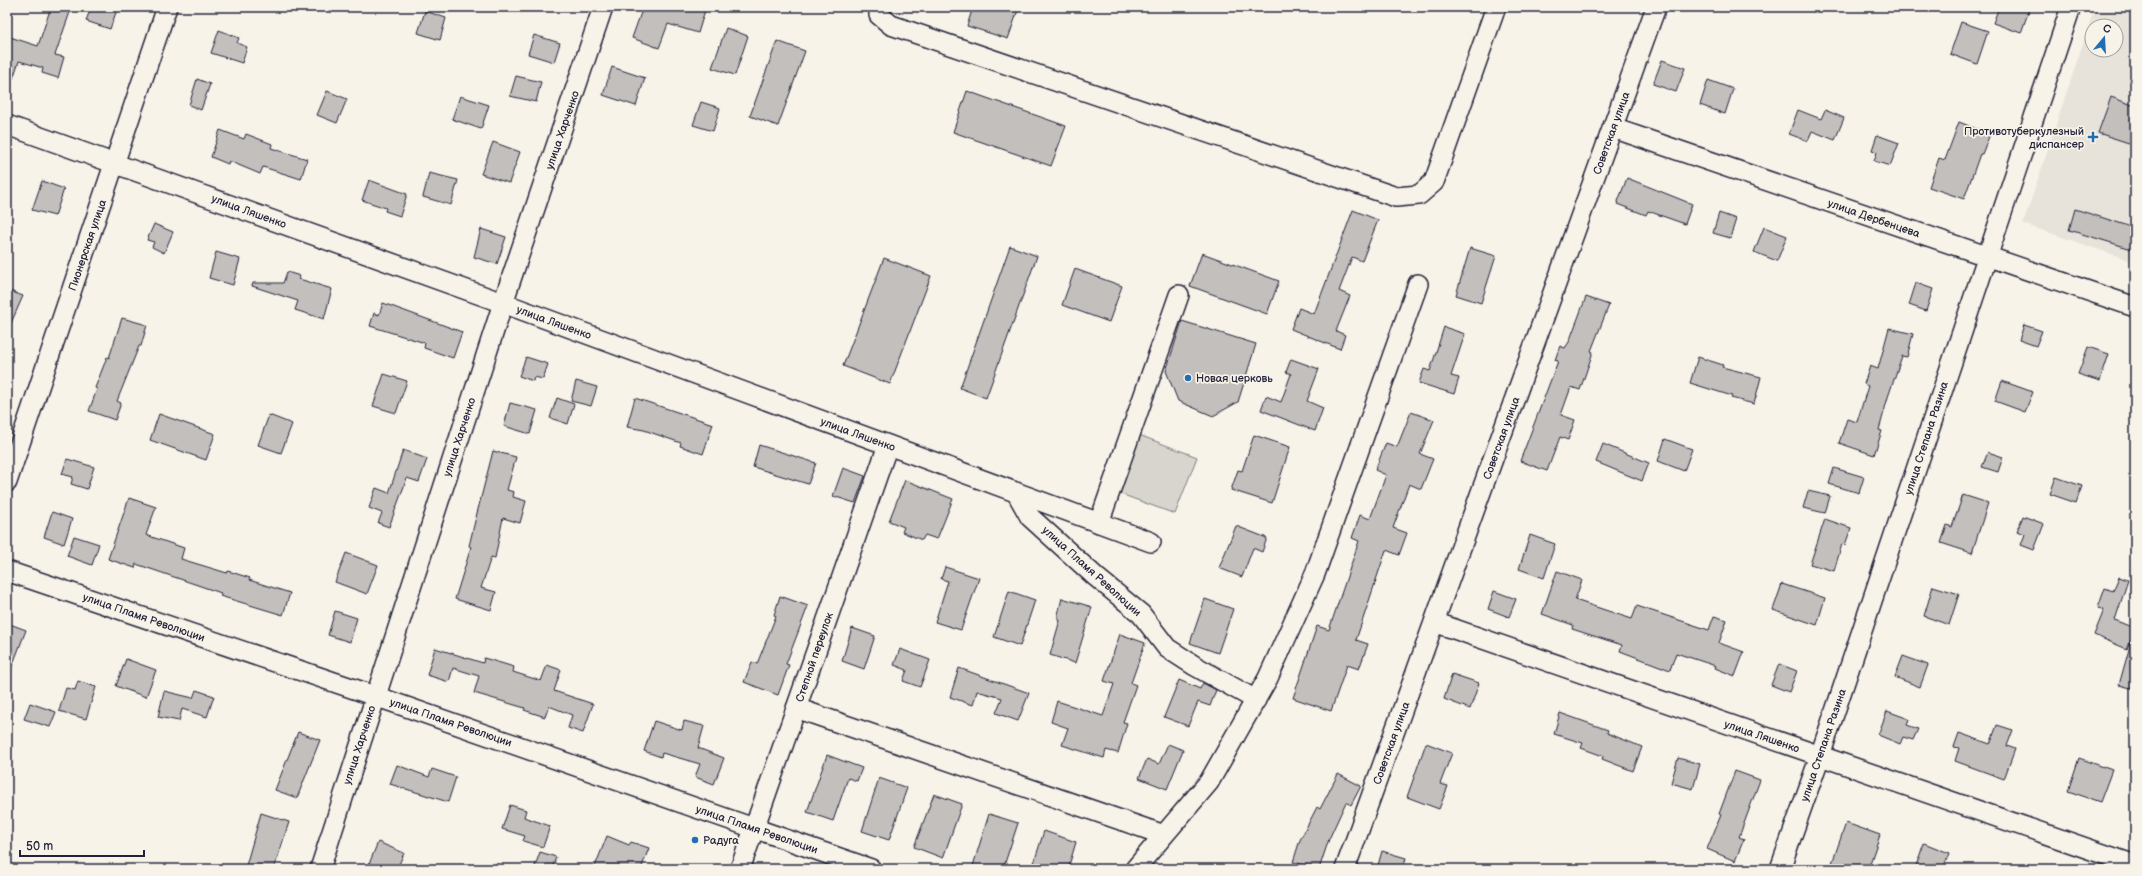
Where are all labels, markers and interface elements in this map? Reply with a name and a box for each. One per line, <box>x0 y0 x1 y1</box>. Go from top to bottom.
north arrow <box>2084 18 2124 58</box>
text: С <box>2101 22 2113 36</box>
street label: улица Харченко <box>543 89 582 171</box>
street label: Советская улица <box>1590 90 1633 176</box>
place label: Противотуберкулезный диспансер <box>1964 125 2085 151</box>
marker: Противотуберкулезный диспансер <box>2087 131 2099 143</box>
street label: улица Ляшенко <box>210 192 288 231</box>
street label: Пионерская улица <box>66 197 109 293</box>
street label: улица Дербенцева <box>1826 197 1922 241</box>
street label: улица Ляшенко <box>515 303 593 342</box>
place label: Новая церковь <box>1196 372 1273 385</box>
marker: Новая церковь <box>1183 373 1193 383</box>
street label: улица Степана Разина <box>1902 379 1951 496</box>
street label: Советская улица <box>1480 395 1523 481</box>
street label: улица Харченко <box>441 396 478 478</box>
street label: улица Ляшенко <box>819 415 897 454</box>
street label: улица Пламя Революции <box>1040 524 1144 619</box>
street label: улица Пламя Революции <box>81 590 207 645</box>
street label: Степной переулок <box>793 610 836 704</box>
street label: улица Степана Разина <box>1798 687 1849 803</box>
street label: улица Пламя Революции <box>388 695 514 750</box>
street label: Советская улица <box>1370 700 1413 786</box>
street label: улица Харченко <box>341 704 378 786</box>
street label: улица Ляшенко <box>1722 718 1801 756</box>
street label: улица Пламя Революции <box>694 802 820 857</box>
scale bar <box>20 832 144 858</box>
place label: Радуга <box>703 834 739 847</box>
marker: Радуга <box>690 835 700 845</box>
text: 50 m <box>26 839 53 854</box>

